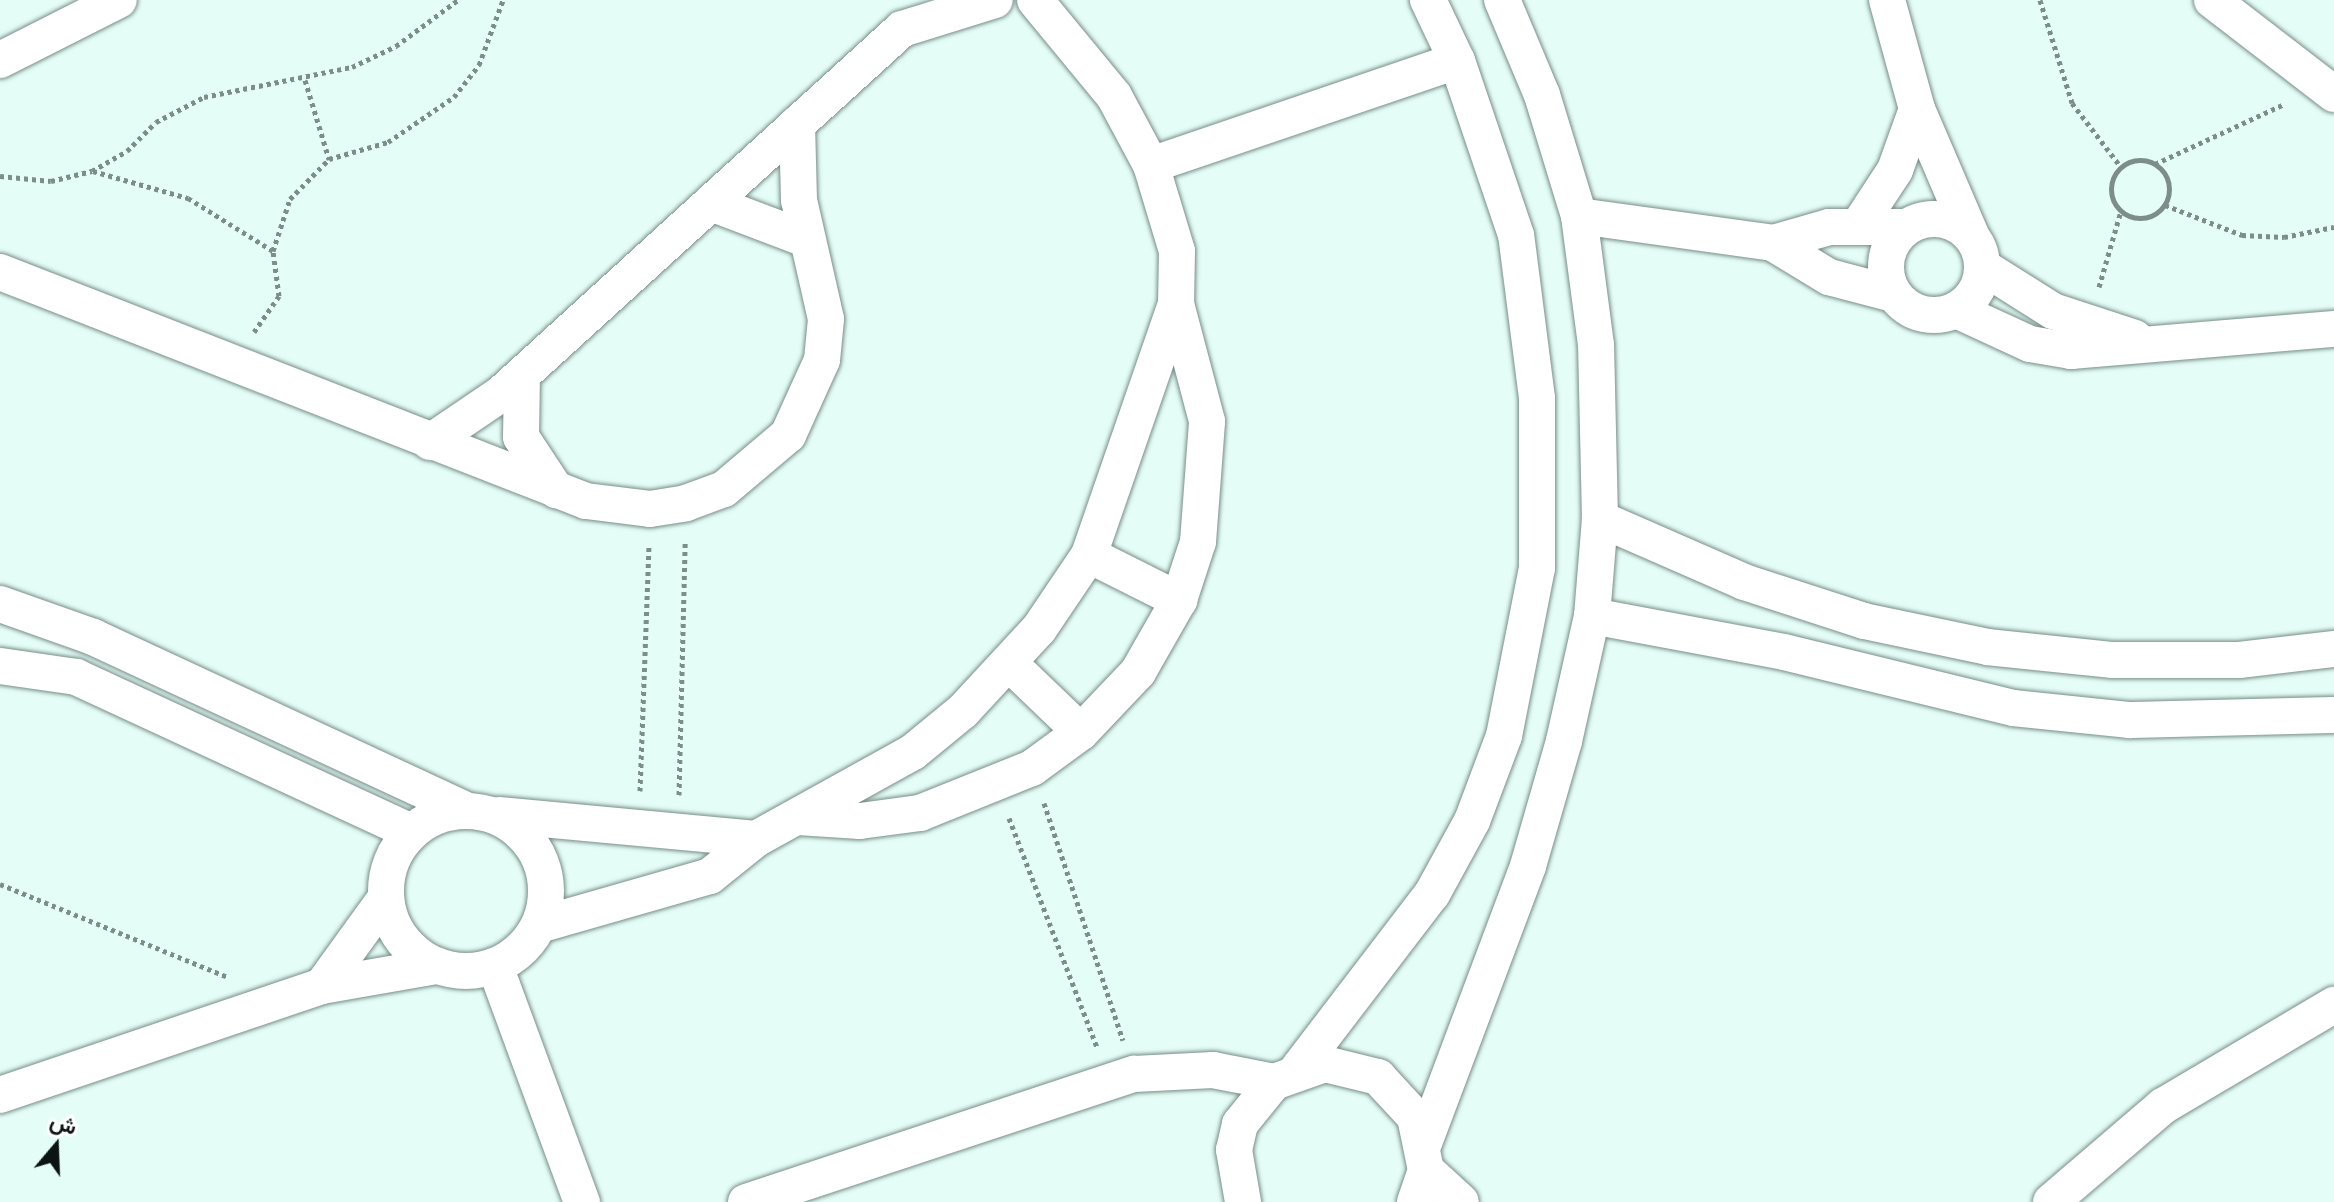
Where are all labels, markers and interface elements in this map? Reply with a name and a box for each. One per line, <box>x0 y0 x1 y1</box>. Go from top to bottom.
text: ش <box>47 1105 81 1141</box>
north arrow <box>16 1106 96 1186</box>

